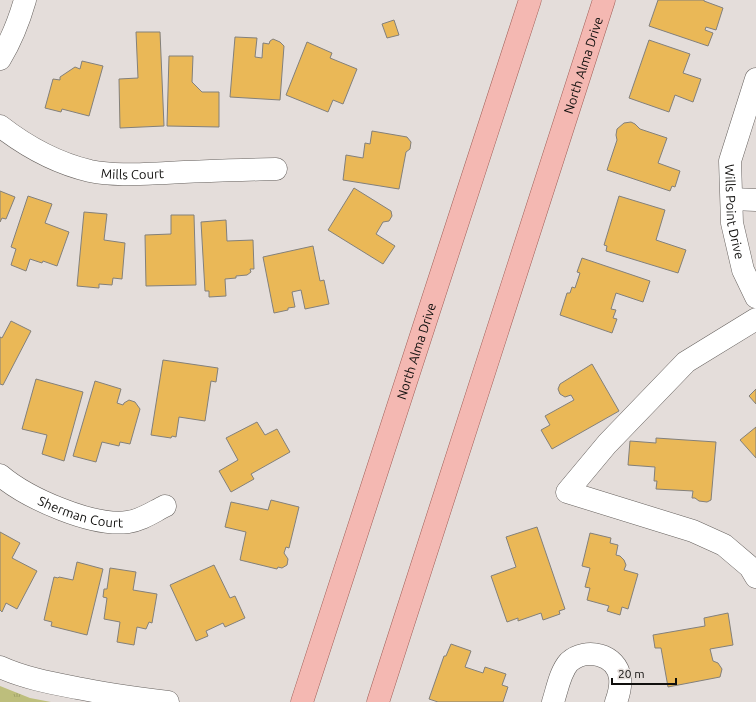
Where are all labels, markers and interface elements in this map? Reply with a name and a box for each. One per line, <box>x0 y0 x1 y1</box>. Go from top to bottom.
street label: North Alma Drive <box>561 15 605 115</box>
street label: Wills Point Drive <box>723 164 747 260</box>
street label: Mills Court <box>100 166 164 181</box>
street label: North Alma Drive <box>394 301 438 401</box>
street label: Sherman Court <box>36 493 123 530</box>
scale bar <box>612 660 676 686</box>
text: 20 m <box>618 667 645 680</box>

